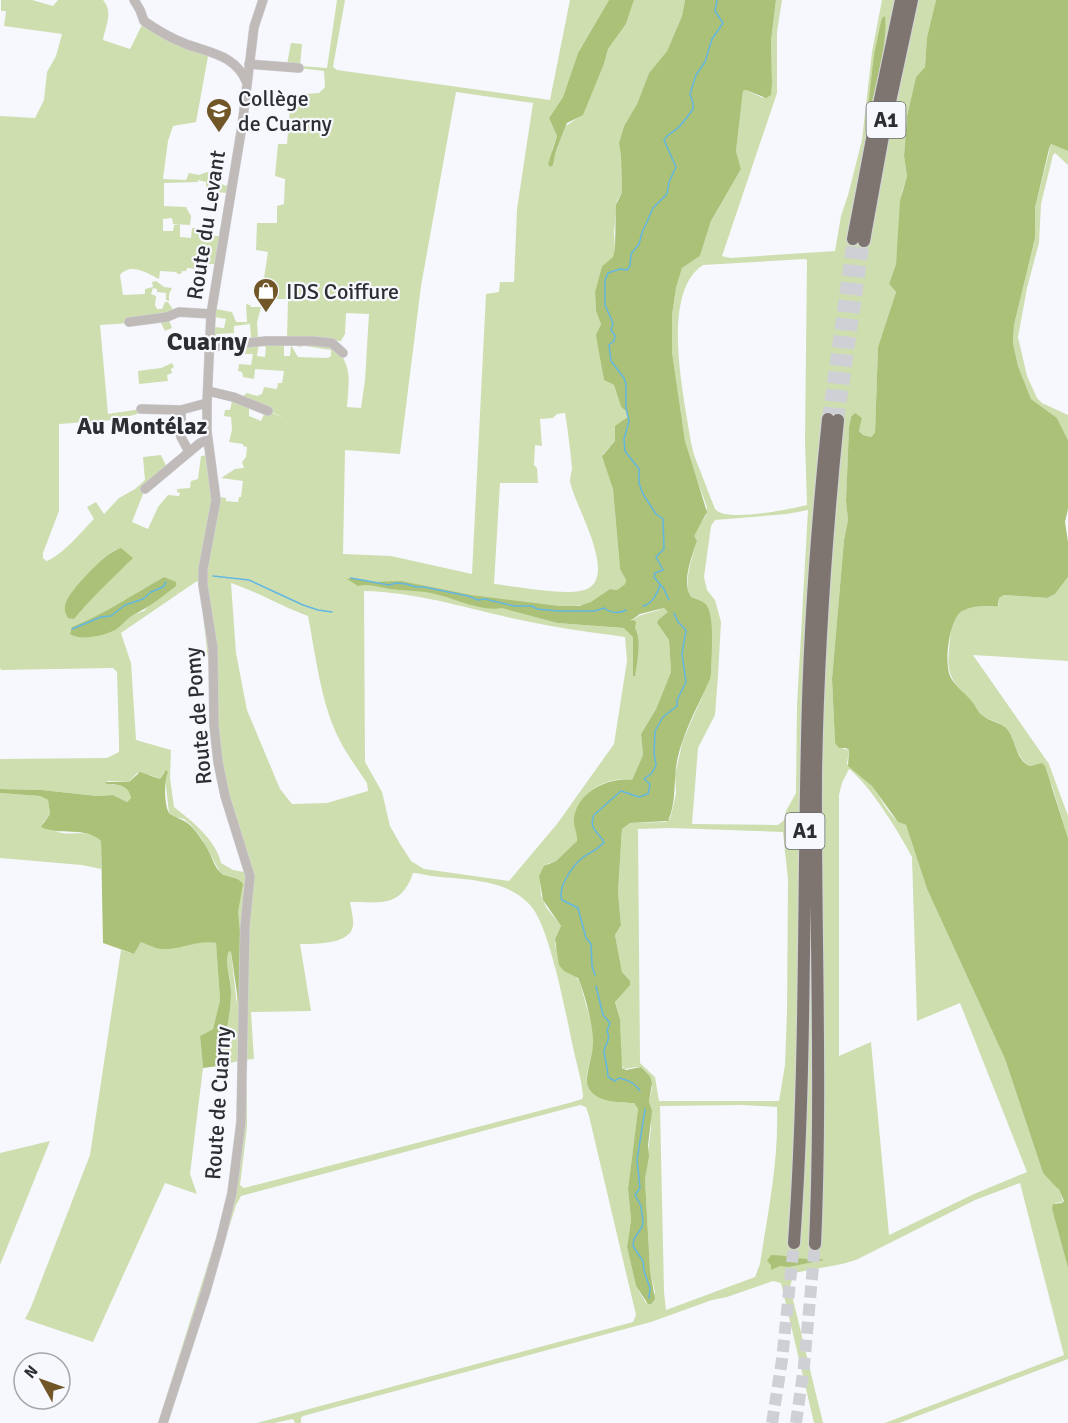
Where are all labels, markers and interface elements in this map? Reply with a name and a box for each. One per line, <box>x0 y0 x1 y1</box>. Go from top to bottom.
place label: Collège de Cuarny <box>238 85 333 137</box>
school or university icon: Collège de Cuarny <box>204 96 234 134</box>
road number: A1 <box>866 102 906 138</box>
street label: Route du Levant <box>181 148 231 302</box>
shop icon: IDS Coiffure <box>251 276 281 314</box>
place label: IDS Coiffure <box>286 278 399 305</box>
district label: Cuarny <box>167 326 247 358</box>
district label: Au Montélaz <box>77 411 207 441</box>
street label: Route de Pomy <box>178 645 217 786</box>
road number: A1 <box>786 813 824 849</box>
street label: Route de Cuarny <box>199 1025 237 1181</box>
north arrow <box>12 1351 72 1411</box>
text: N <box>20 1361 43 1383</box>

